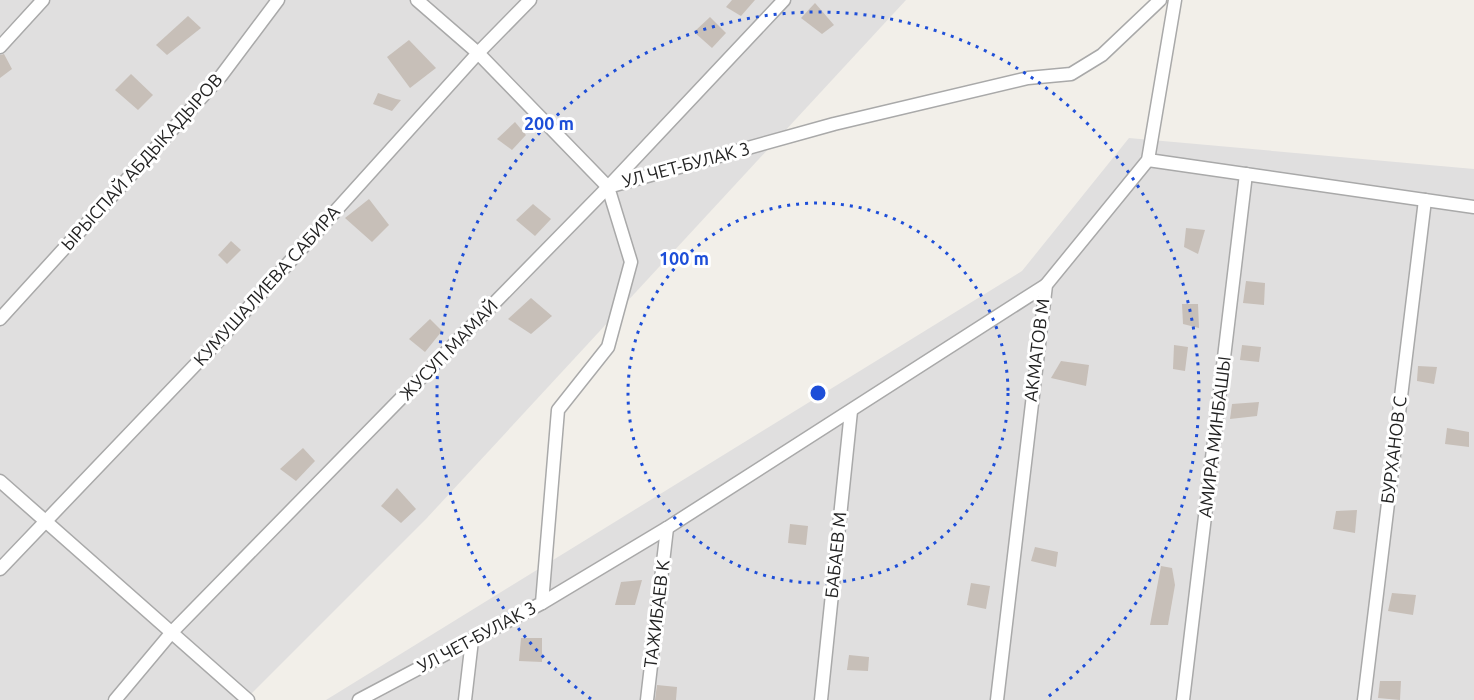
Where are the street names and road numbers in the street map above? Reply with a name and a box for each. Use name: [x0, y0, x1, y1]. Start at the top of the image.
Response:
street label: ЫРЫСПАЙ АБДЫКАДЫРОВ: [57, 69, 226, 254]
street label: УЛ ЧЕТ-БУЛАК 3: [620, 137, 752, 191]
street label: КУМУШАЛИЕВА САБИРА: [189, 201, 344, 369]
street label: ЖУСУП МАМАЙ: [395, 295, 501, 404]
street label: АКМАТОВ М: [1020, 297, 1052, 403]
street label: АМИРА МИНБАШЫ: [1194, 355, 1234, 519]
street label: БУРХАНОВ С: [1376, 395, 1410, 505]
street label: БАБАЕВ М: [821, 511, 849, 599]
street label: ТАЖИБАЕВ К: [639, 559, 673, 669]
street label: УЛ ЧЕТ-БУЛАК 3: [414, 596, 539, 676]

